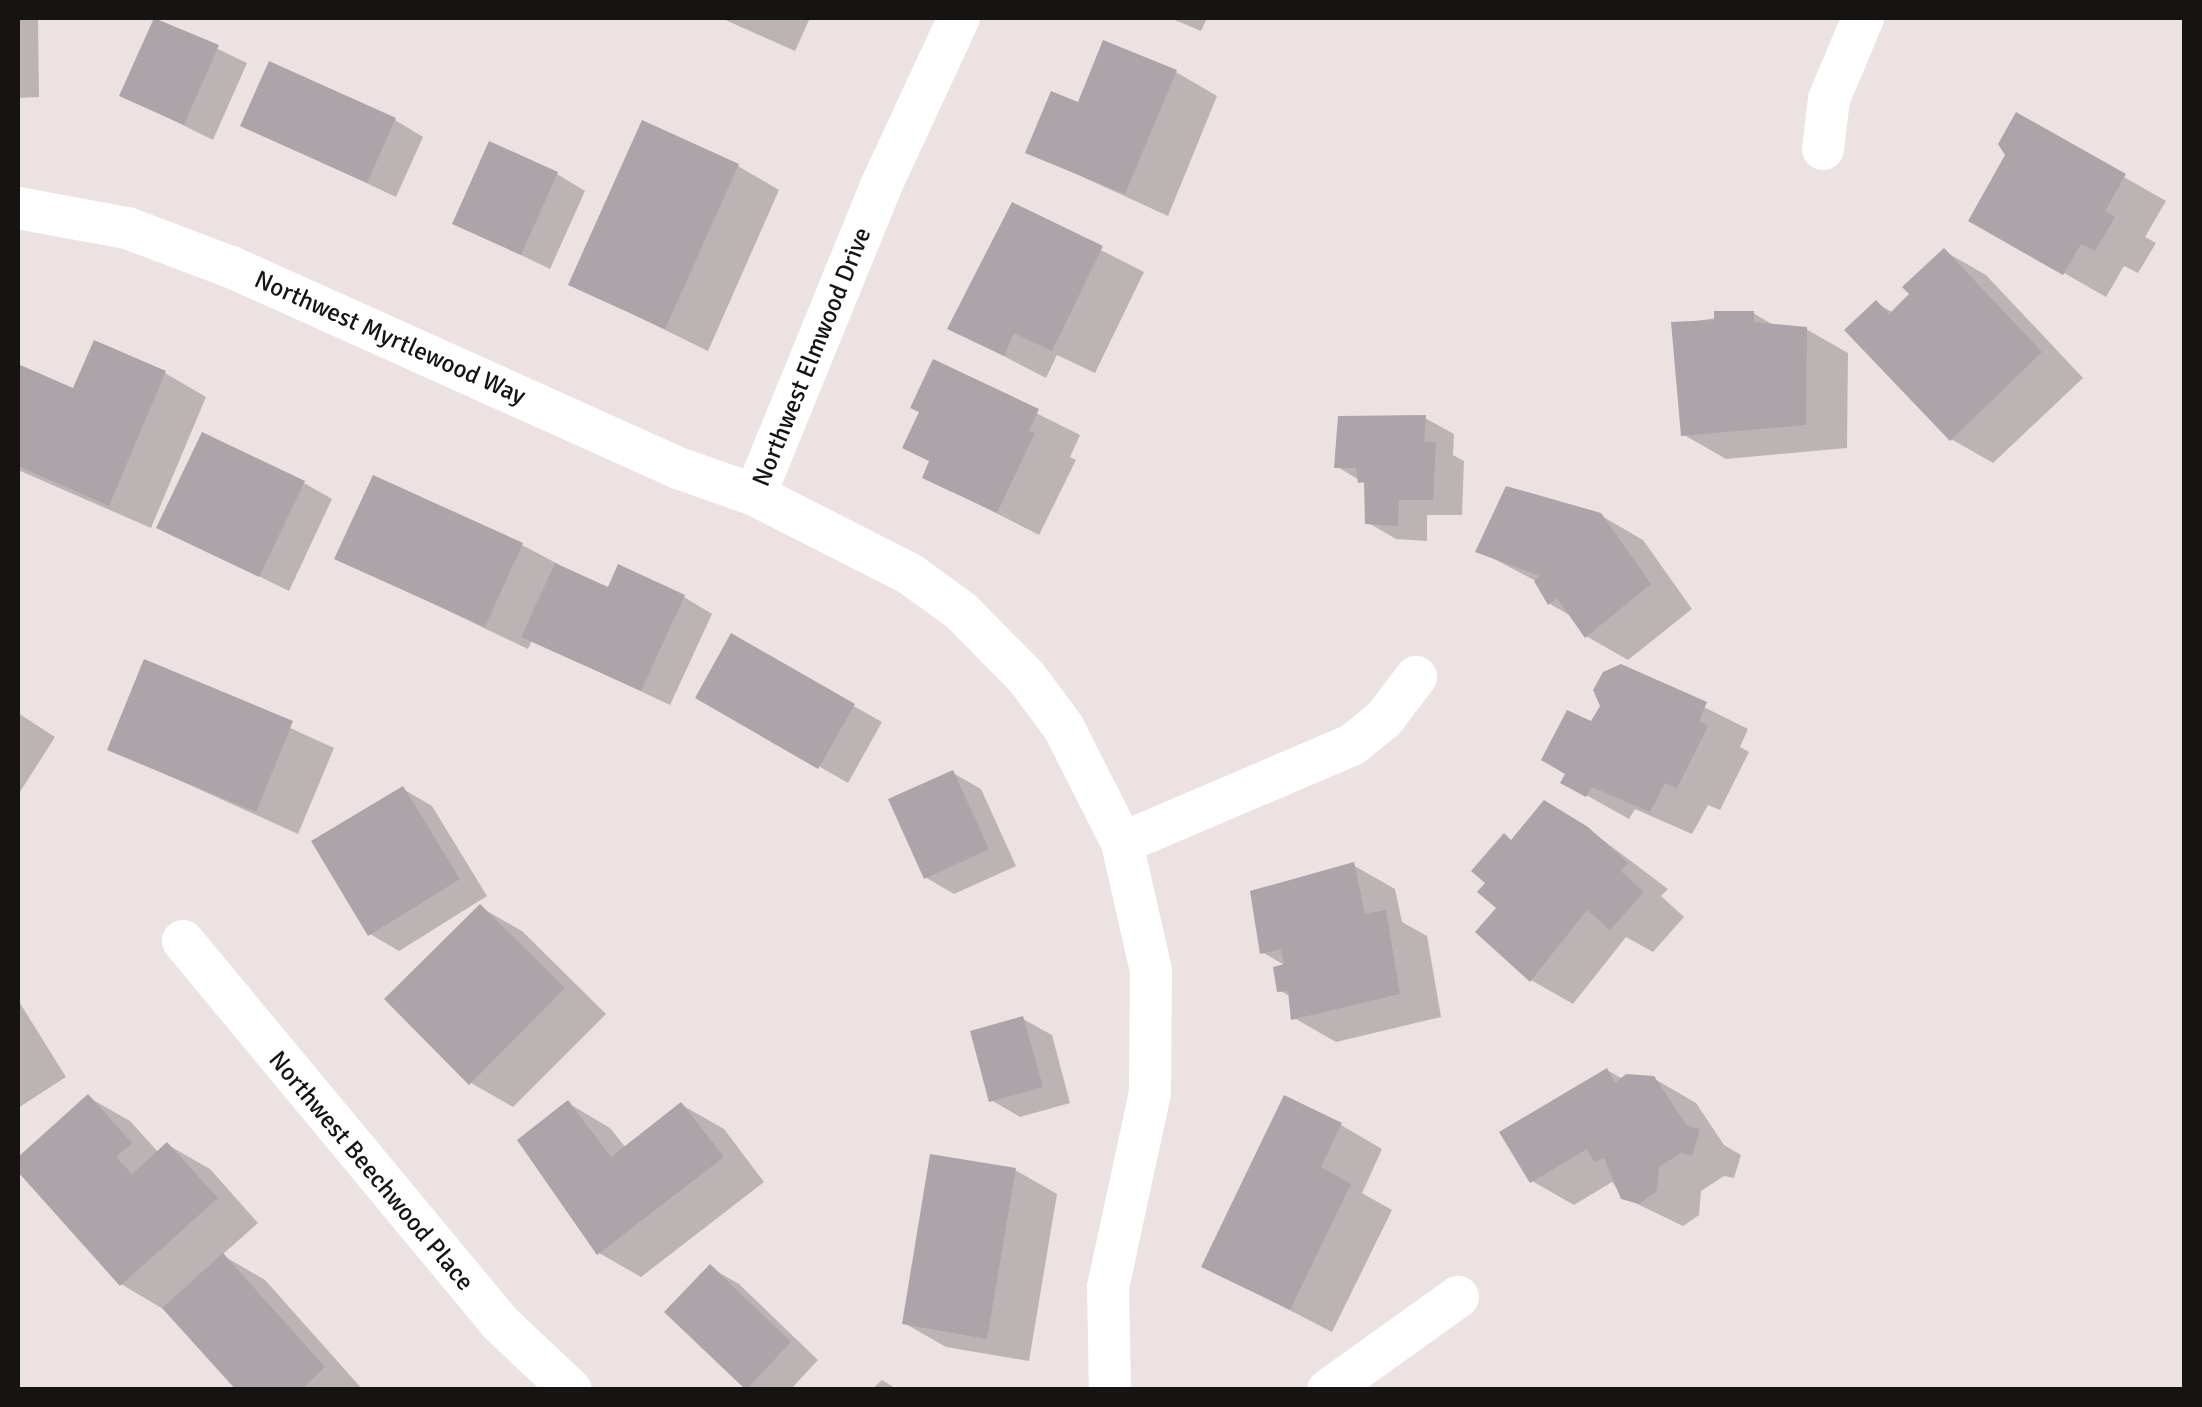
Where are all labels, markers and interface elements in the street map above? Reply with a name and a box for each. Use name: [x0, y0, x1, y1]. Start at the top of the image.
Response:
street label: Northwest Elmwood Drive: [746, 223, 878, 491]
street label: Northwest Myrtlewood Way: [250, 265, 530, 411]
street label: Northwest Beechwood Place: [262, 1045, 480, 1297]

